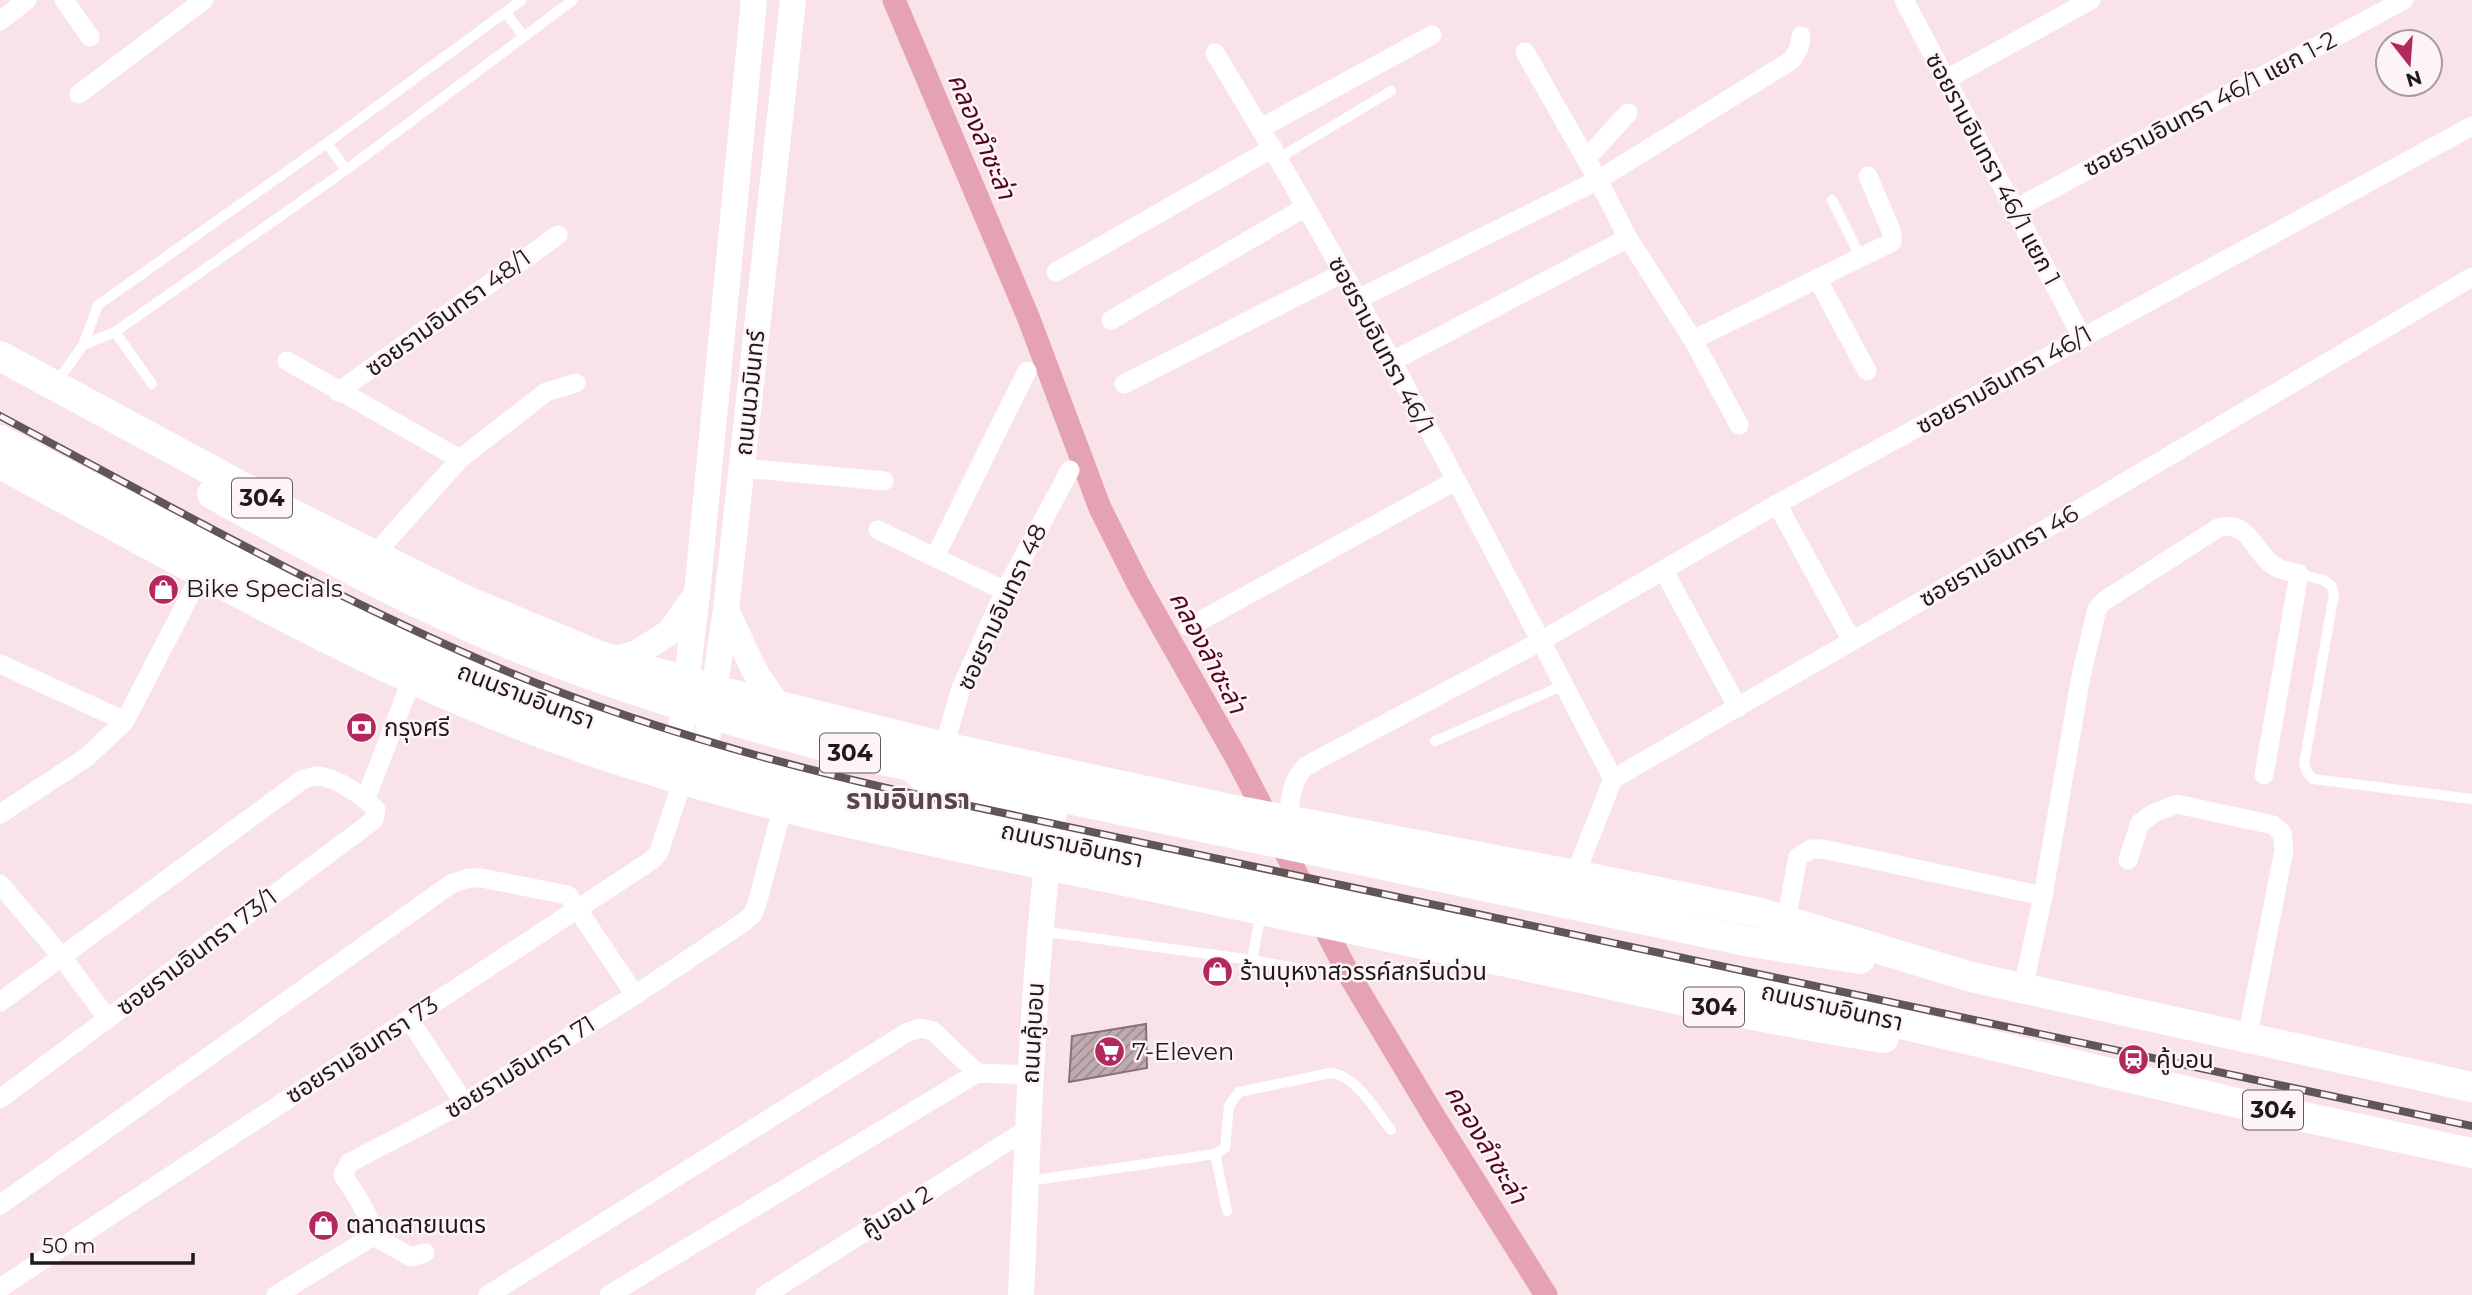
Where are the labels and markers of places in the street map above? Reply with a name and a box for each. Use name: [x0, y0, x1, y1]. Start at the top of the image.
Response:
shop icon: Bike Specials: [146, 572, 180, 606]
place label: Bike Specials: [186, 574, 343, 603]
bank icon: กรุงศรี: [344, 711, 378, 745]
place label: กรุงศรี: [384, 713, 450, 743]
shop icon: ร้านบุหงาสวรรค์สกรีนด่วน: [1200, 955, 1234, 989]
place label: ร้านบุหงาสวรรค์สกรีนด่วน: [1240, 957, 1487, 987]
supermarket icon: 7-Eleven: [1092, 1035, 1126, 1069]
place label: 7-Eleven: [1132, 1037, 1234, 1066]
station icon: คู้บอน: [2116, 1043, 2150, 1077]
place label: คู้บอน: [2156, 1045, 2214, 1075]
shop icon: ตลาดสายเนตร: [306, 1208, 340, 1242]
place label: ตลาดสายเนตร: [346, 1210, 486, 1239]

